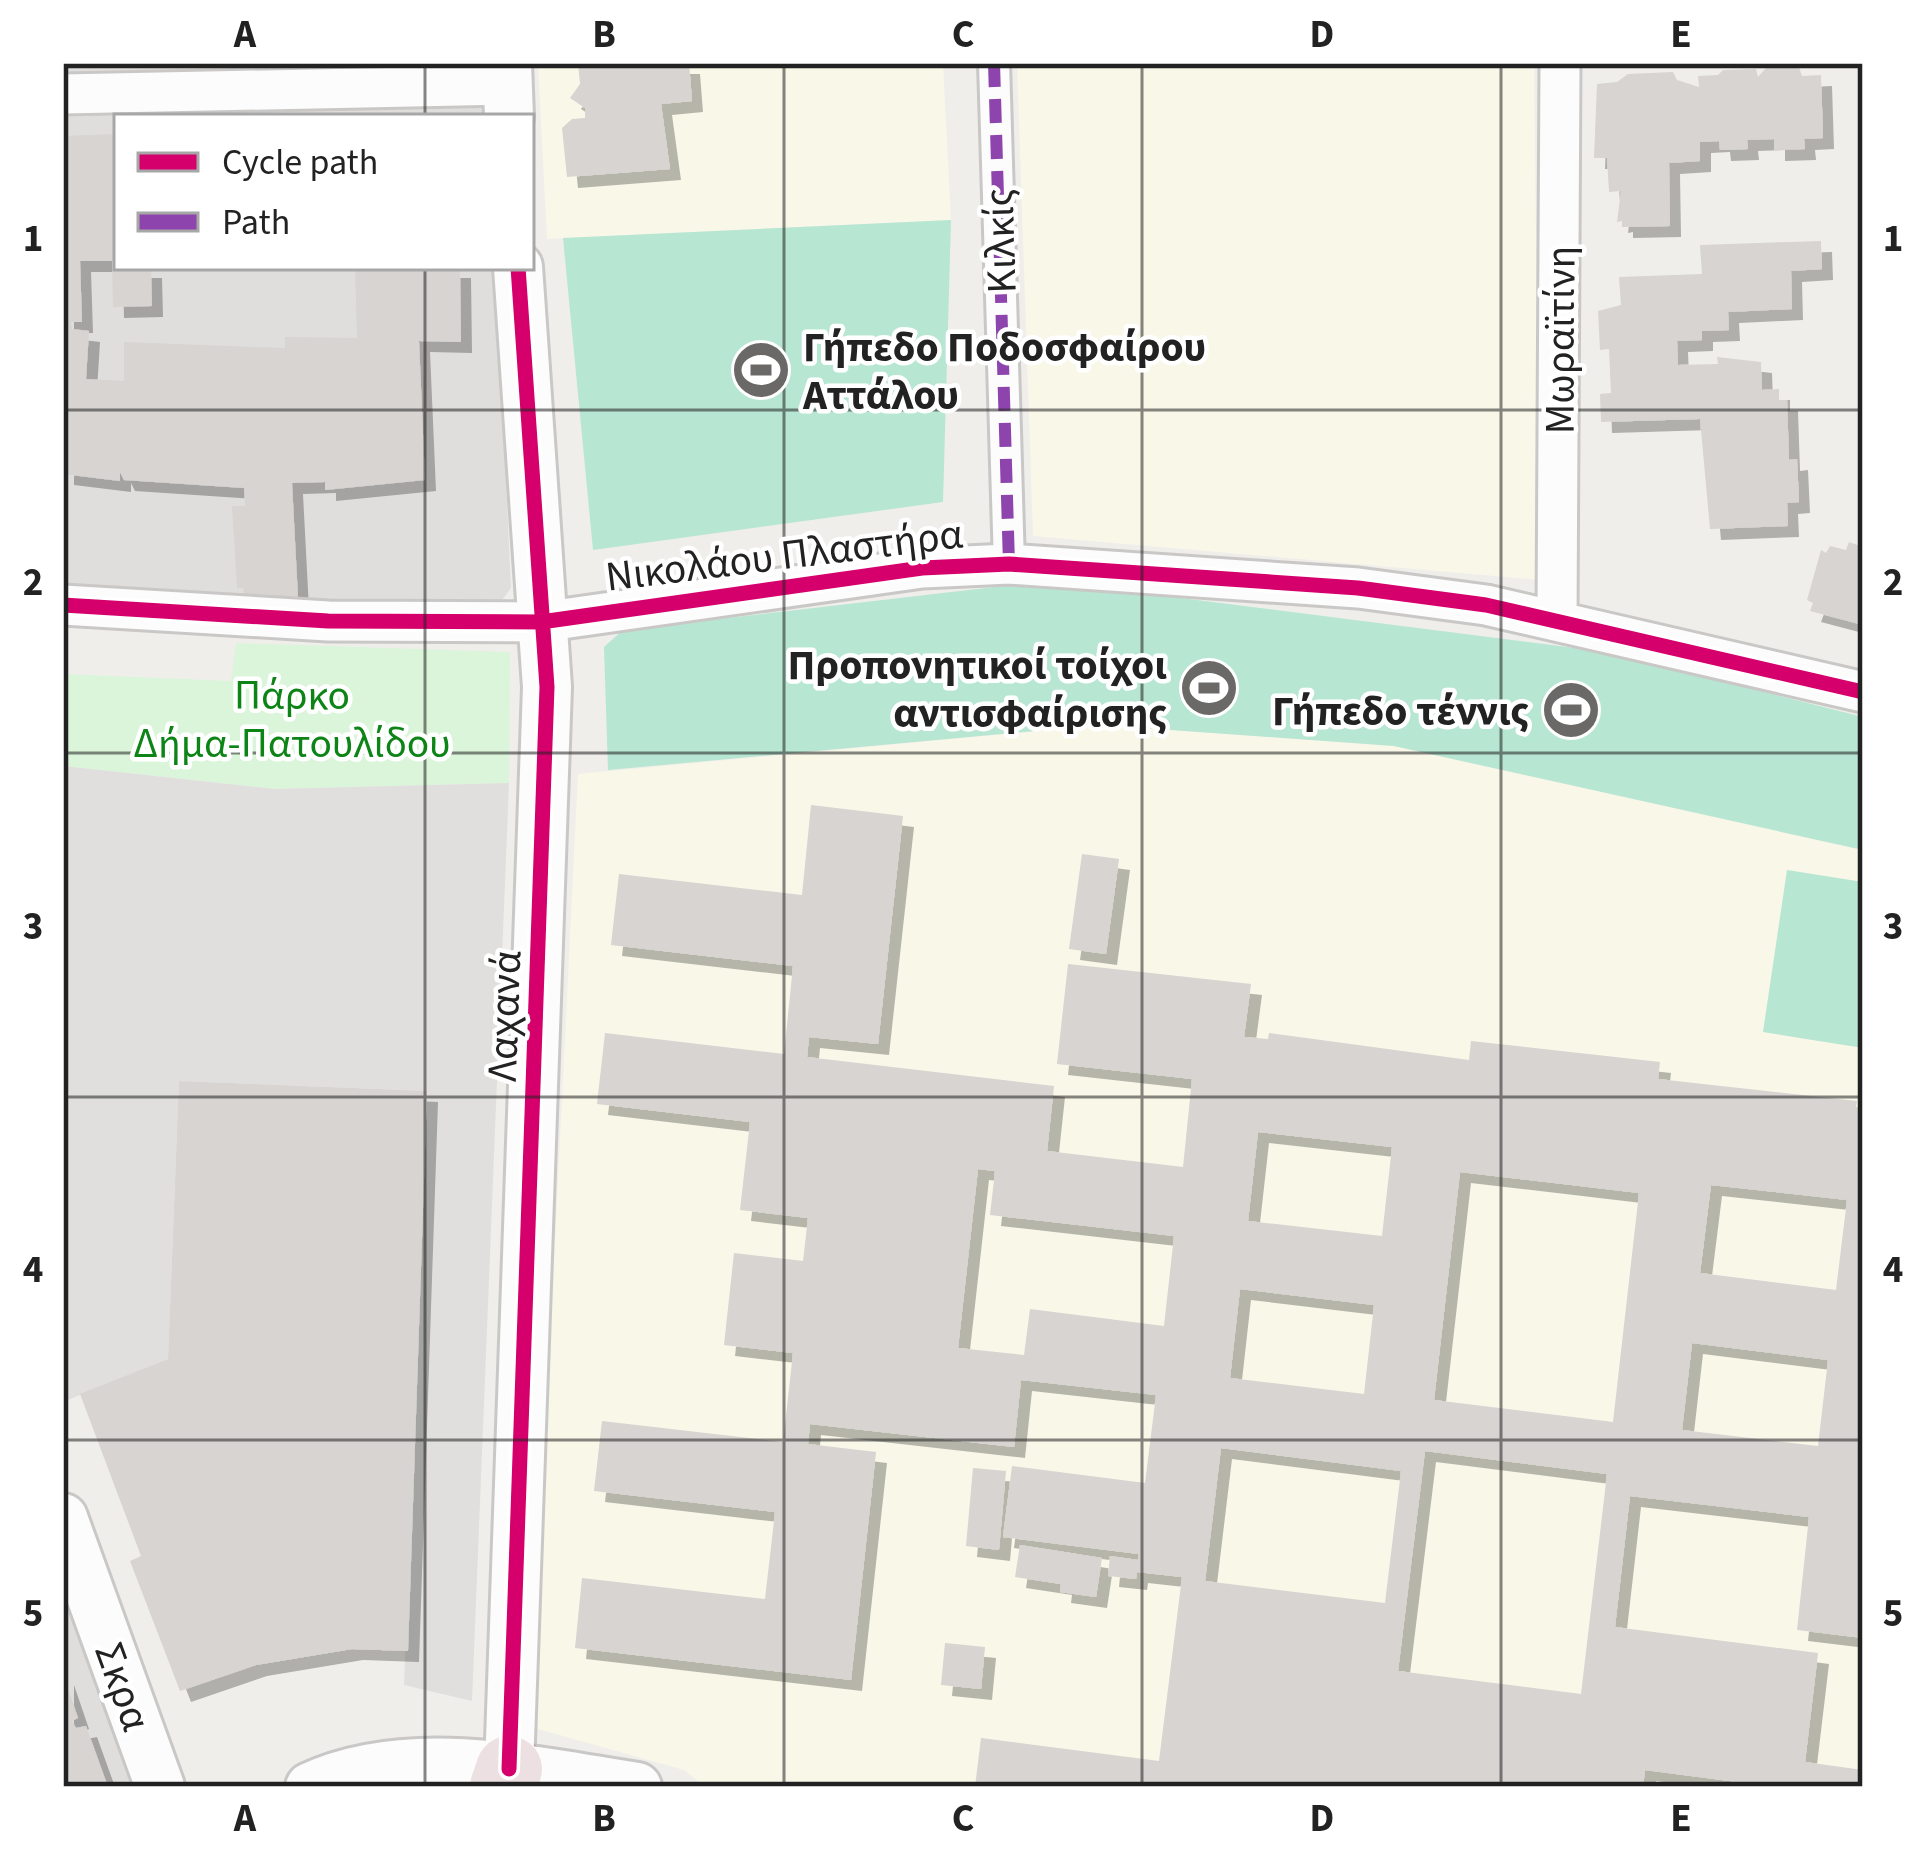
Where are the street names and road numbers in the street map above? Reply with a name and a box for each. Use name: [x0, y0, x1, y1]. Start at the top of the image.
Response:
street label: Κιλκίς: [969, 187, 1033, 295]
street label: Μωραϊτίνη: [1531, 246, 1591, 434]
street label: Νικολάου Πλαστήρα: [602, 504, 966, 608]
street label: Λαχανά: [473, 950, 537, 1083]
street label: Σκρα: [79, 1634, 166, 1739]

